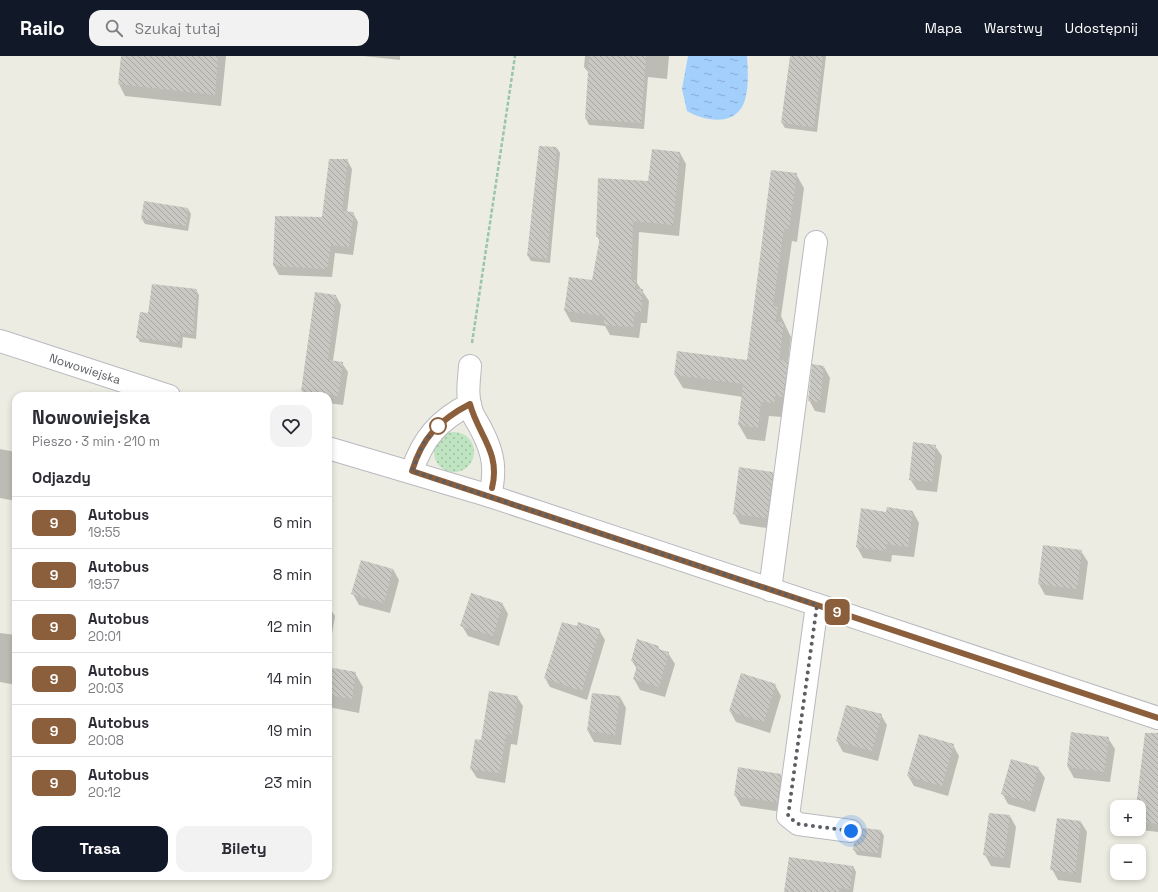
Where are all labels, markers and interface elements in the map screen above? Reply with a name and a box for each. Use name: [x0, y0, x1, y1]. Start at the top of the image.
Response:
search box: [89, 10, 369, 46]
text: Railo: [20, 16, 65, 41]
icon: search: [103, 17, 125, 39]
text: Szukaj tutaj: [135, 19, 220, 38]
text: Mapa: [925, 19, 962, 37]
text: Warstwy: [984, 19, 1043, 37]
text: Udostępnij: [1065, 19, 1138, 37]
street label: Nowowiejska: [47, 350, 123, 388]
text: Nowowiejska: [32, 405, 150, 430]
button: heart: [270, 405, 312, 447]
unlabelled marker: [429, 417, 447, 435]
text: Pieszo · 3 min · 210 m: [32, 433, 160, 450]
text: Odjazdy: [32, 468, 91, 487]
text: Autobus: [88, 505, 149, 524]
text: 6 min: [273, 513, 312, 532]
text: 9: [50, 514, 58, 532]
text: 19:55: [88, 524, 120, 541]
text: Autobus: [88, 557, 149, 576]
text: 8 min: [273, 565, 312, 584]
text: 9: [50, 566, 58, 584]
text: 19:57: [88, 576, 120, 593]
line badge: 9: [824, 599, 850, 625]
text: 9: [833, 603, 841, 621]
text: Autobus: [88, 609, 149, 628]
text: 12 min: [267, 617, 312, 636]
text: 9: [50, 618, 58, 636]
text: 20:01: [88, 628, 121, 645]
text: Autobus: [88, 661, 149, 680]
text: 14 min: [267, 669, 312, 688]
text: 9: [50, 670, 58, 688]
text: 20:03: [88, 680, 124, 697]
text: Autobus: [88, 713, 149, 732]
text: 19 min: [267, 721, 312, 740]
text: 9: [50, 722, 58, 740]
text: 20:08: [88, 732, 124, 749]
text: Autobus: [88, 765, 149, 784]
text: 23 min: [264, 773, 312, 792]
text: 9: [50, 774, 58, 792]
text: 20:12: [88, 784, 121, 801]
map controls: [1110, 800, 1146, 880]
button: +: [1110, 800, 1146, 836]
your location: [841, 821, 861, 841]
button: Trasa: [32, 826, 168, 872]
button: Bilety: [176, 826, 312, 872]
button: −: [1110, 844, 1146, 880]

